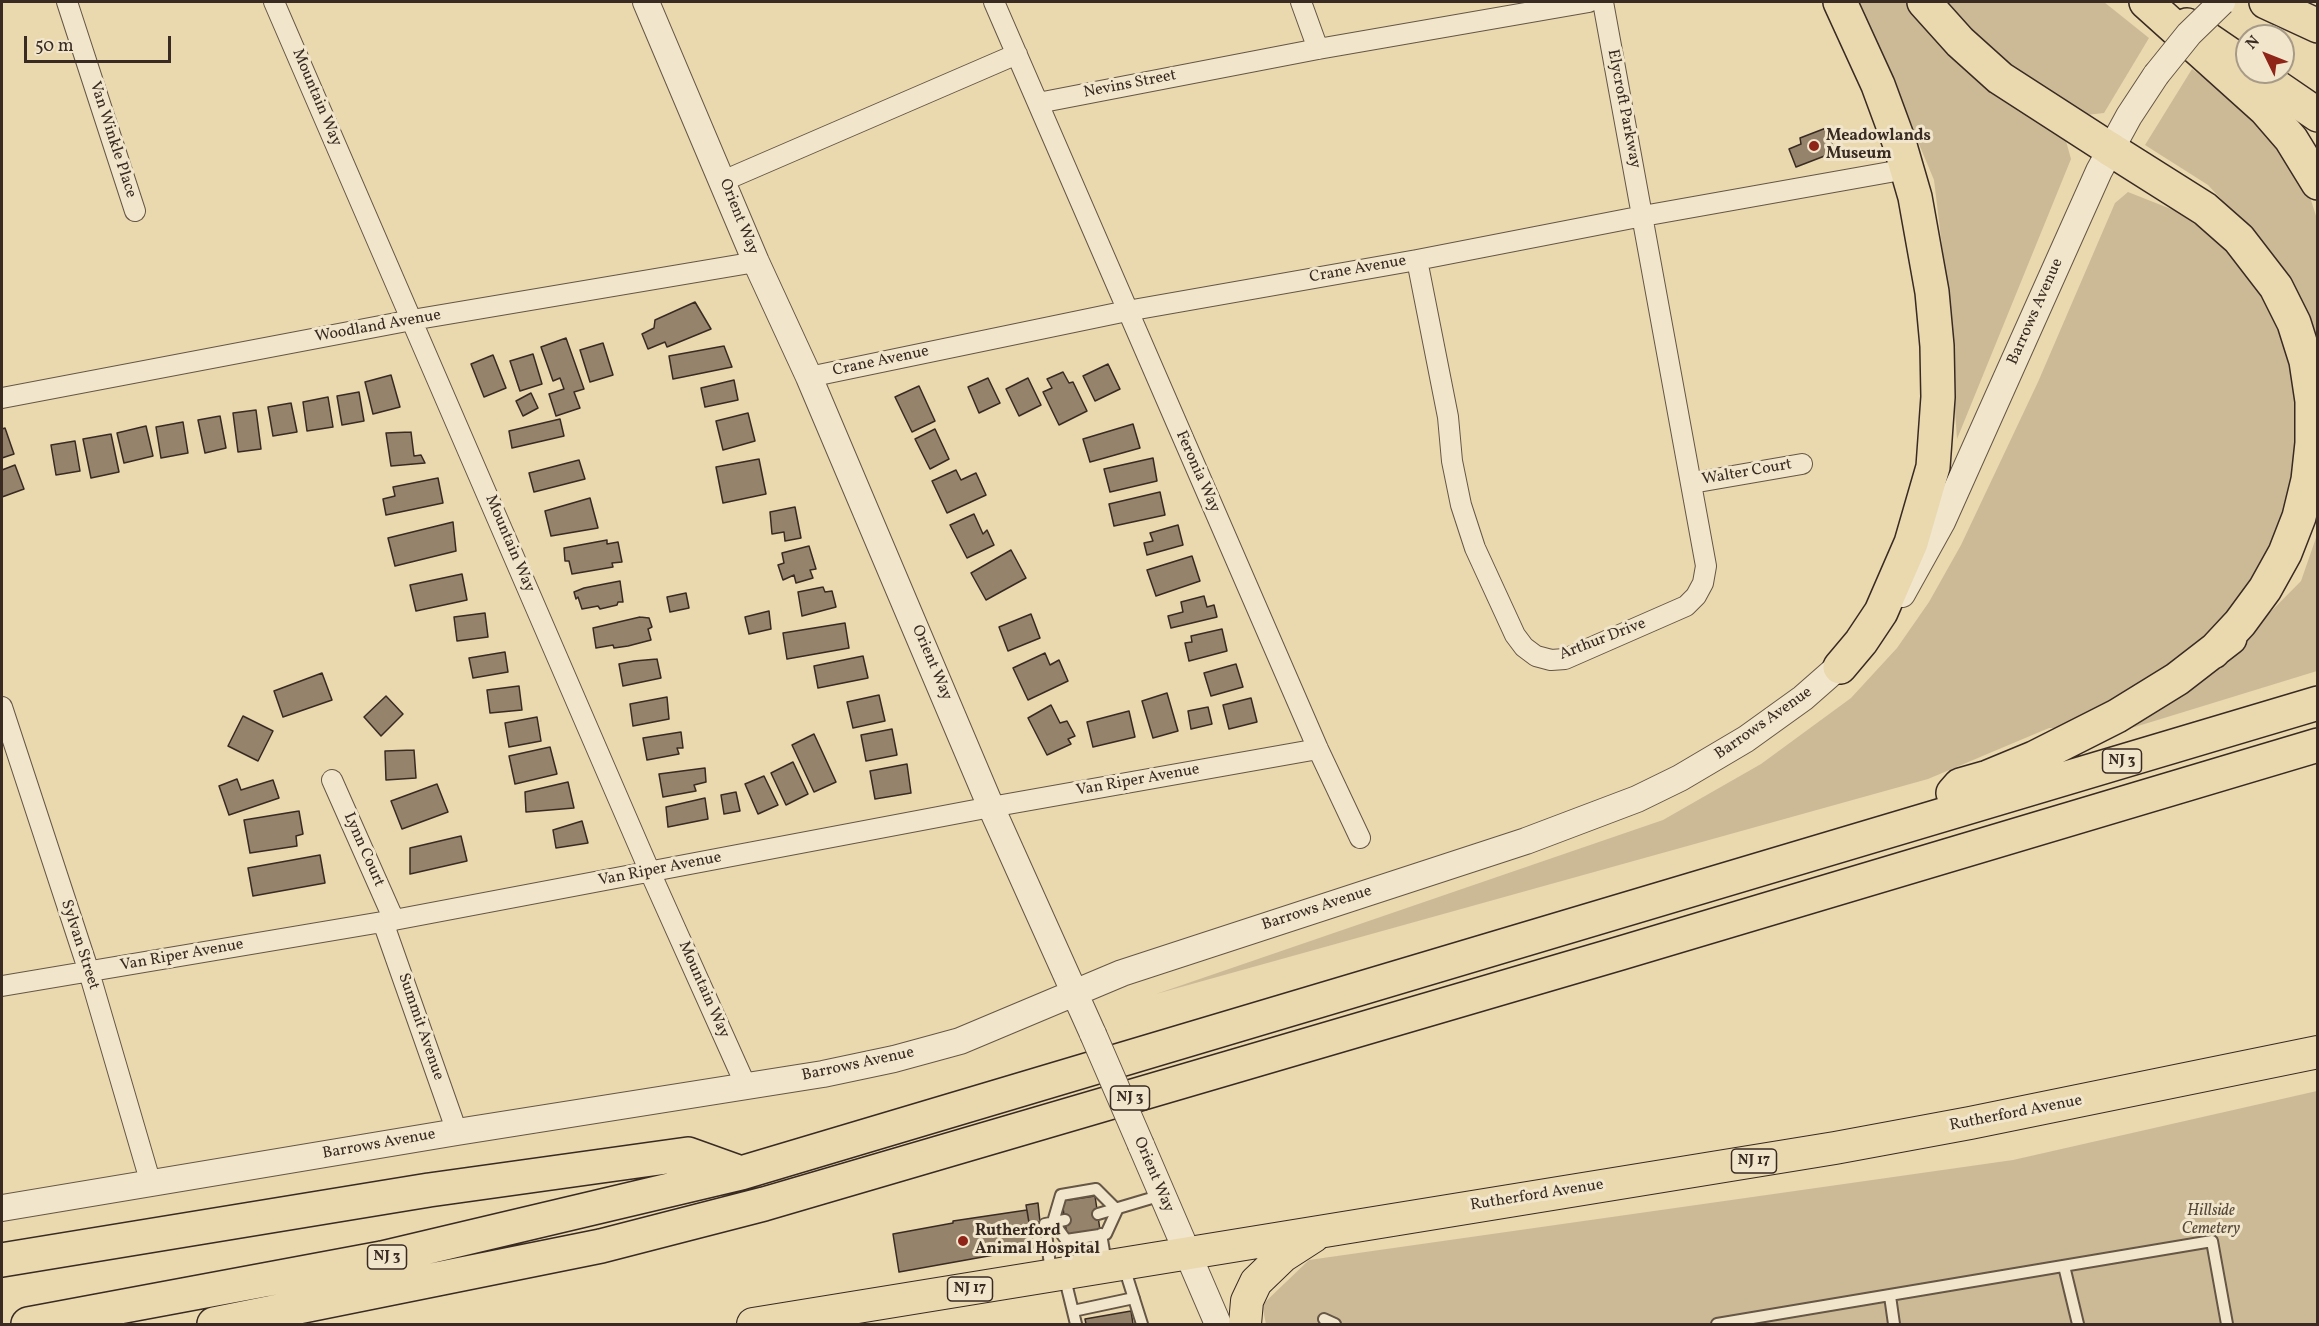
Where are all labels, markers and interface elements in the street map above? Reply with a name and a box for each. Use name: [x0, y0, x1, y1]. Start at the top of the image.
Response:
scale bar: [27, 24, 174, 62]
north arrow: [2235, 24, 2295, 84]
text: N: [2241, 31, 2265, 55]
text: 50 m: [35, 34, 74, 59]
street label: Mountain Way: [287, 46, 345, 150]
street label: Elycroft Parkway: [1602, 48, 1644, 170]
street label: Nevins Street: [1082, 67, 1178, 103]
street label: Van Winkle Place: [84, 79, 140, 201]
place label: Meadowlands Museum: [1826, 127, 1931, 165]
marker: Meadowlands Museum: [1807, 139, 1821, 153]
street label: Orient Way: [714, 176, 762, 258]
street label: Crane Avenue: [1308, 252, 1408, 288]
street label: Barrows Avenue: [2004, 256, 2068, 368]
street label: Woodland Avenue: [313, 306, 443, 348]
street label: Crane Avenue: [831, 342, 931, 382]
street label: Feronia Way: [1170, 428, 1224, 516]
street label: Walter Court: [1701, 456, 1793, 490]
street label: Mountain Way: [480, 492, 538, 596]
street label: Arthur Drive: [1557, 615, 1649, 665]
street label: Orient Way: [906, 622, 956, 704]
street label: Barrows Avenue: [1712, 683, 1816, 765]
road number: NJ 3: [2102, 749, 2142, 773]
street label: Van Riper Avenue: [1075, 761, 1201, 801]
street label: Lynn Court: [338, 810, 388, 890]
street label: Van Riper Avenue: [597, 849, 723, 891]
street label: Barrows Avenue: [1260, 882, 1374, 936]
street label: Sylvan Street: [55, 898, 103, 992]
street label: Van Riper Avenue: [119, 936, 245, 976]
street label: Mountain Way: [673, 939, 733, 1041]
street label: Summit Avenue: [393, 971, 447, 1083]
street label: Barrows Avenue: [800, 1044, 916, 1086]
road number: NJ 3: [1110, 1086, 1150, 1110]
street label: Rutherford Avenue: [1948, 1092, 2084, 1136]
street label: Barrows Avenue: [321, 1126, 437, 1164]
street label: Orient Way: [1128, 1134, 1178, 1216]
road number: NJ 17: [1732, 1149, 1776, 1173]
street label: Rutherford Avenue: [1469, 1176, 1605, 1216]
park label: Hillside Cemetery: [2182, 1202, 2240, 1240]
place label: Rutherford Animal Hospital: [975, 1222, 1100, 1260]
marker: Rutherford Animal Hospital: [956, 1234, 970, 1248]
road number: NJ 3: [368, 1245, 406, 1269]
road number: NJ 17: [948, 1277, 992, 1301]

